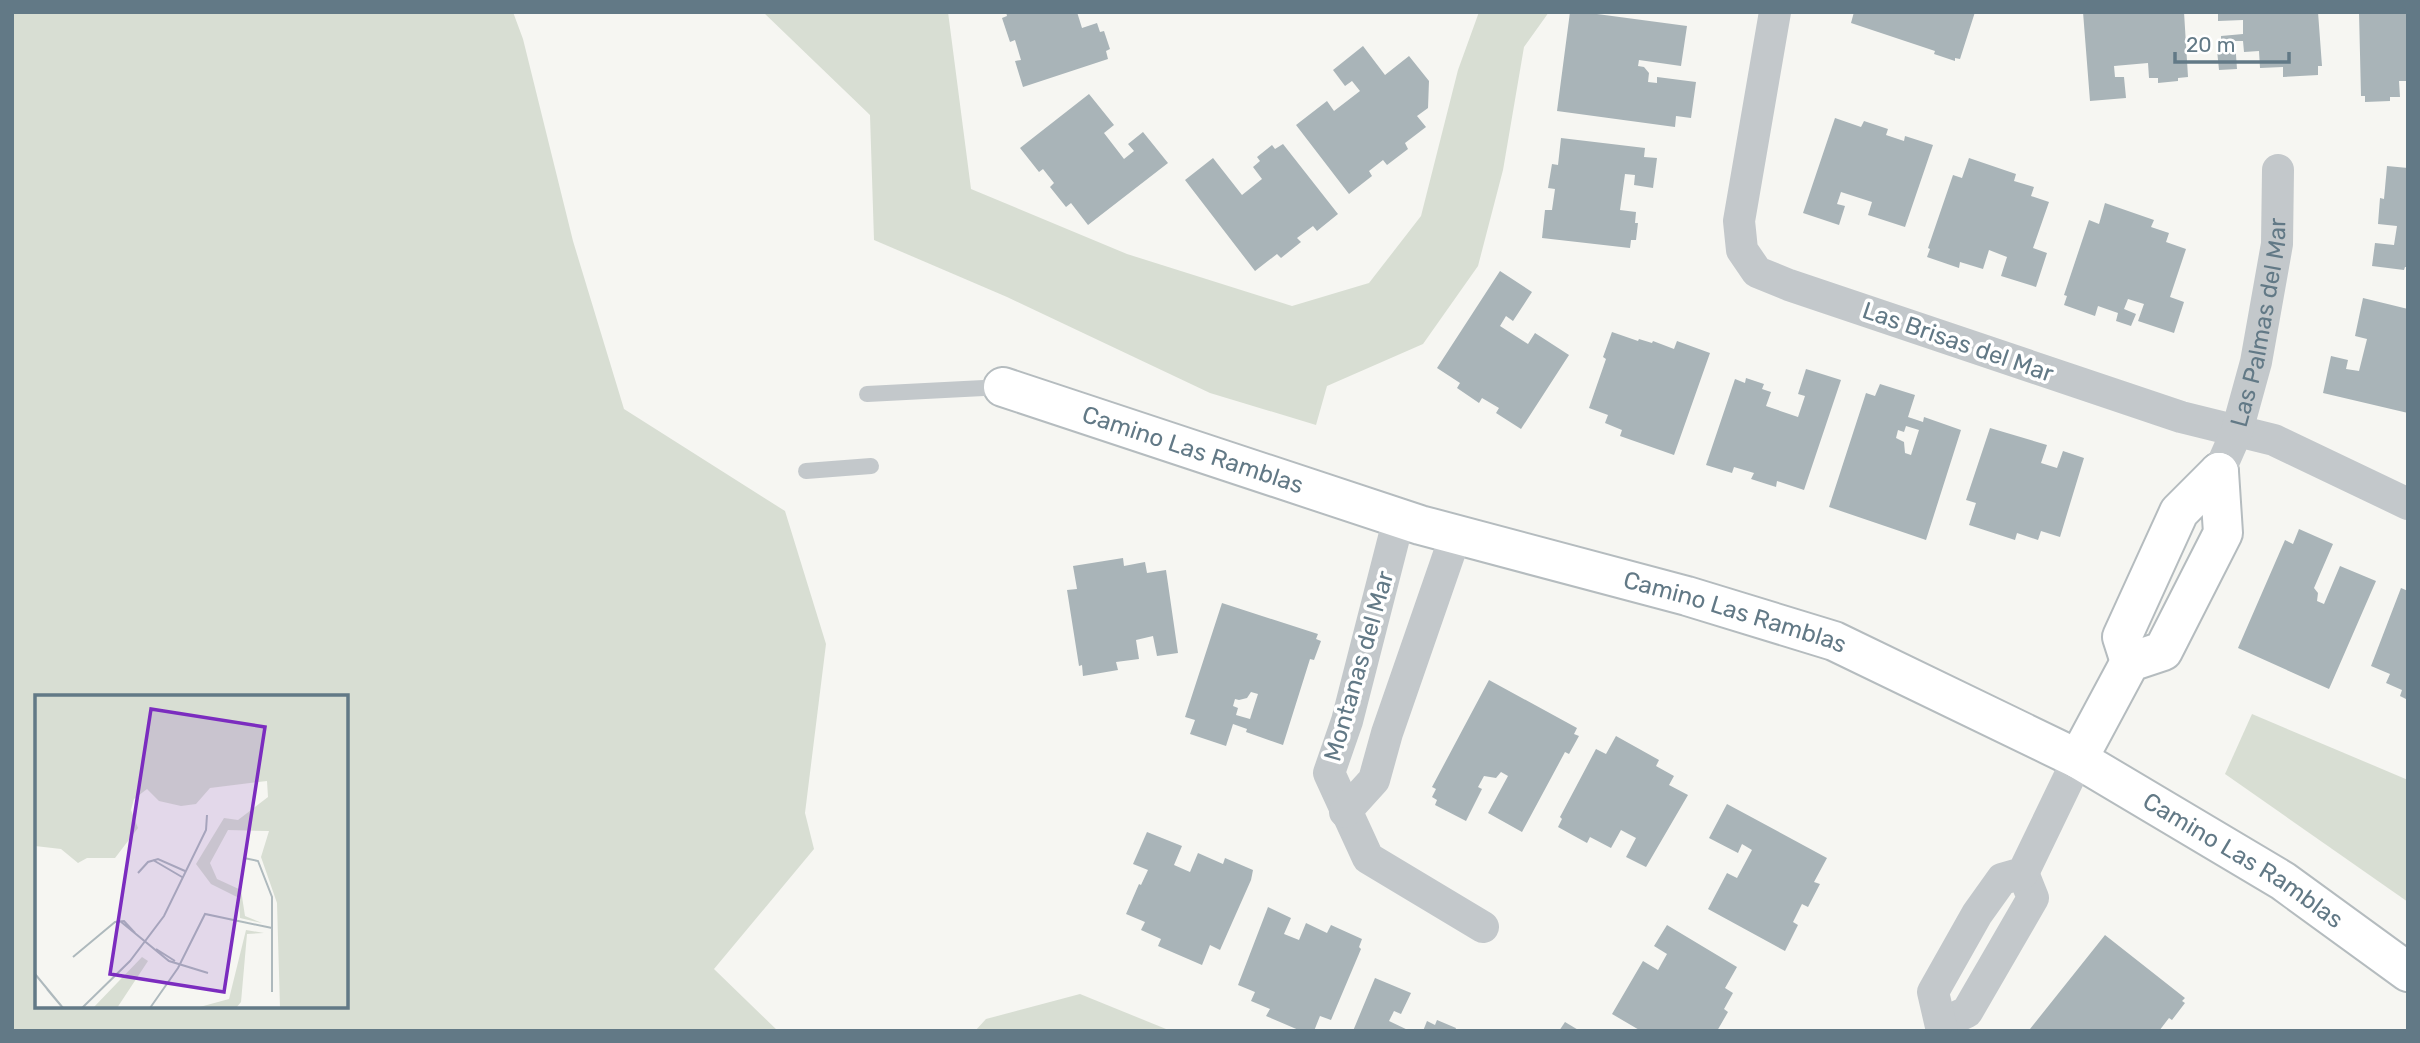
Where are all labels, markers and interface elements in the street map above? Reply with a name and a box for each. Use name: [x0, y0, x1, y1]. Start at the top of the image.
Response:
scale bar: [2175, 21, 2289, 65]
text: 20 m: [2186, 32, 2235, 57]
street label: Las Palmas del Mar: [2225, 218, 2291, 430]
street label: Las Brisas del Mar: [1859, 296, 2057, 388]
street label: Camino Las Ramblas: [1079, 400, 1307, 499]
street label: Camino Las Ramblas: [1620, 566, 1851, 659]
street label: Montanas del Mar: [1318, 568, 1400, 764]
inset map: [35, 695, 348, 1008]
street label: Camino Las Ramblas: [2138, 787, 2349, 934]

